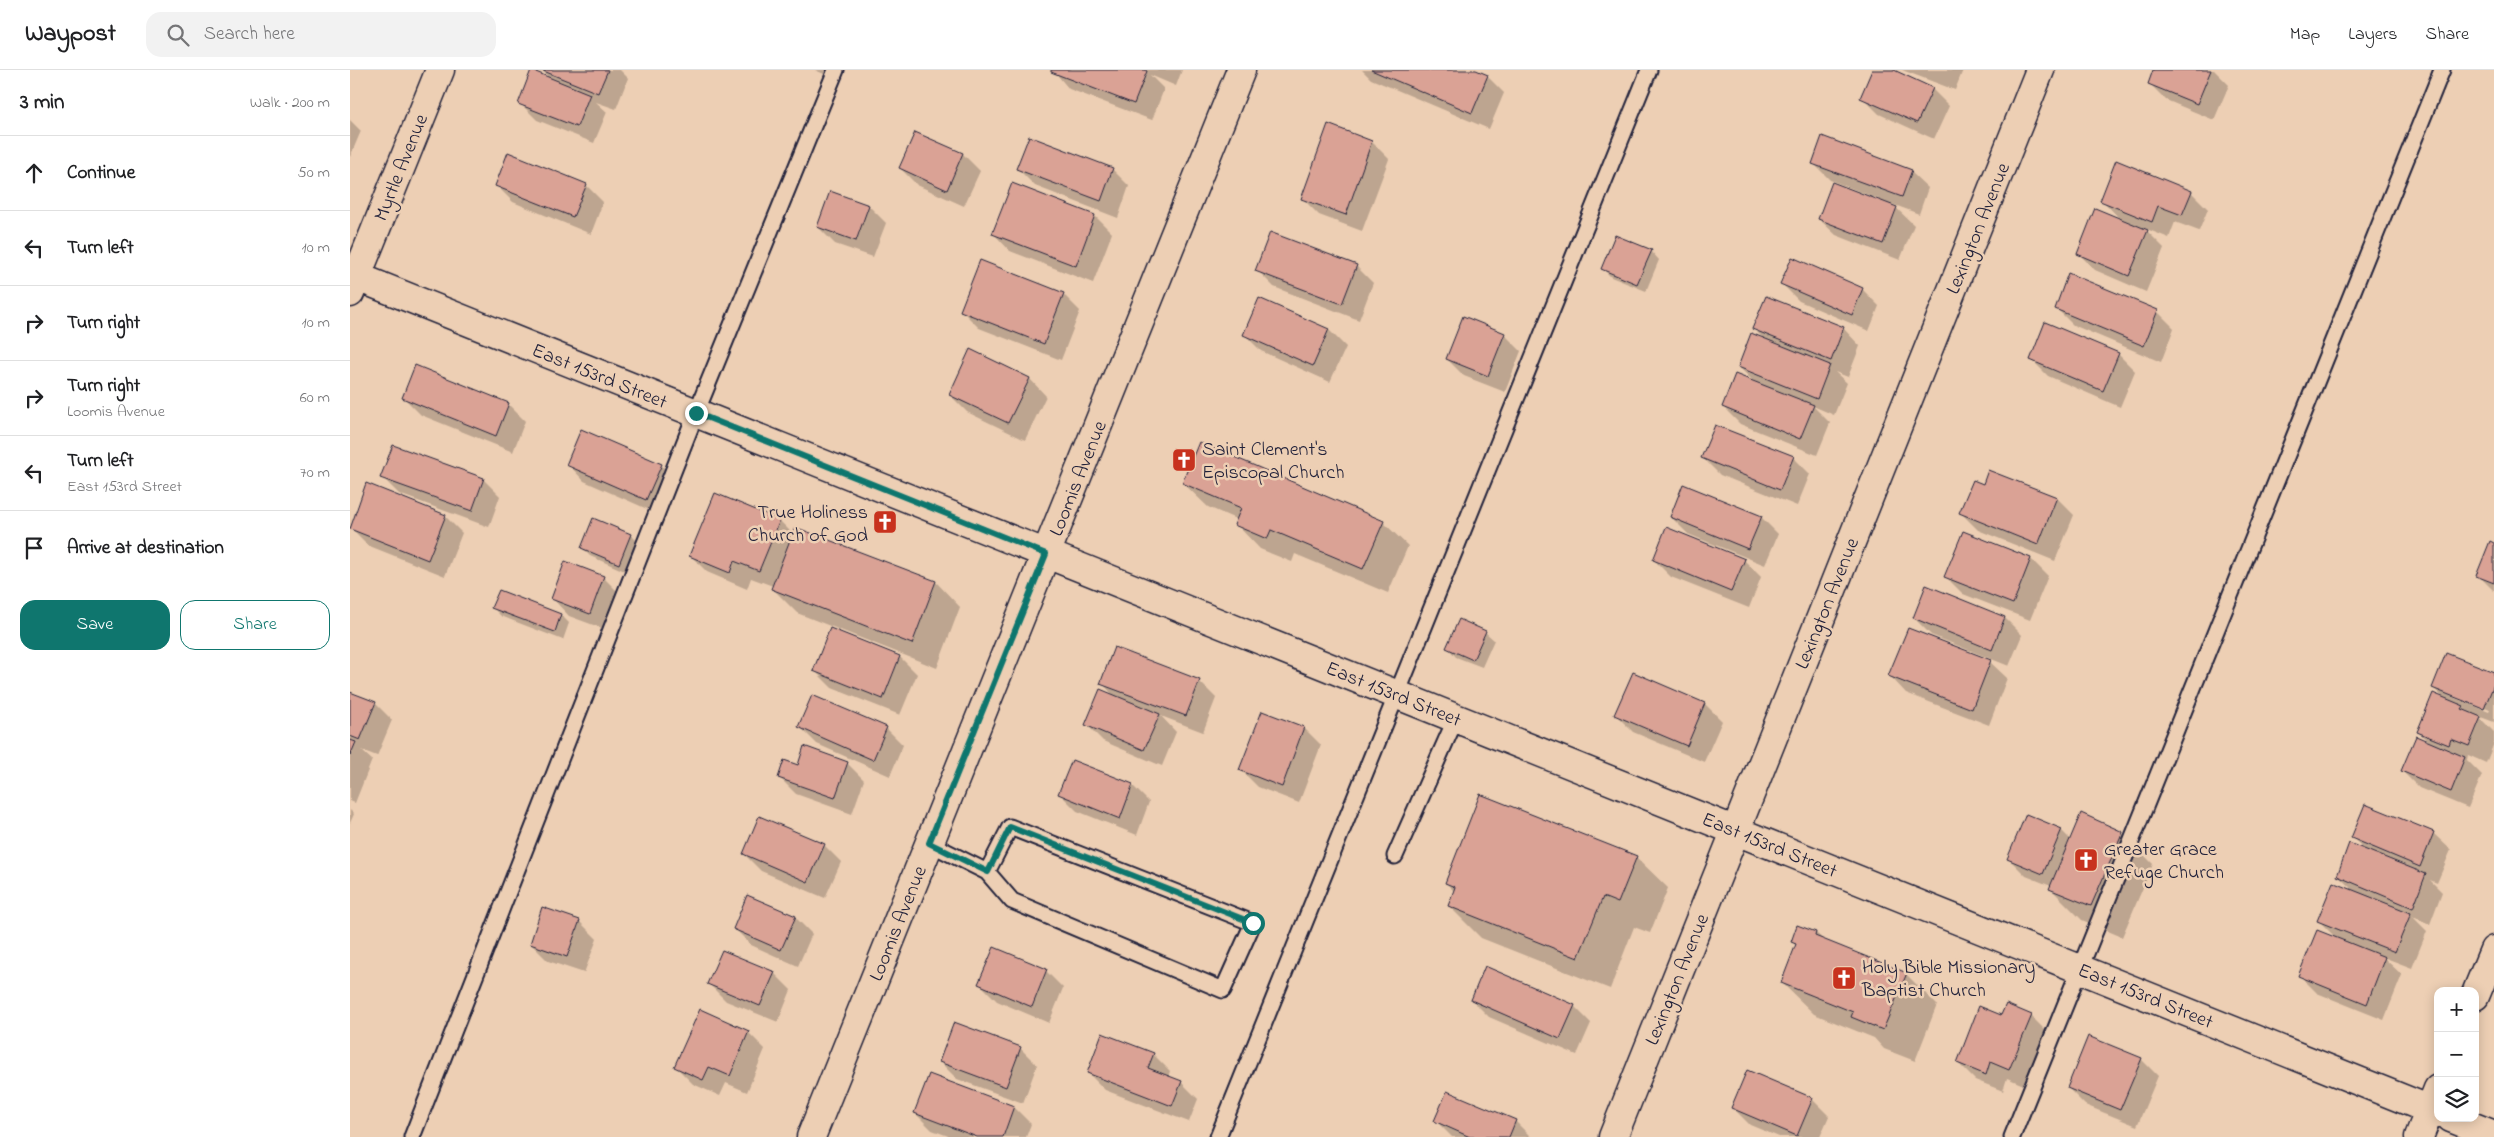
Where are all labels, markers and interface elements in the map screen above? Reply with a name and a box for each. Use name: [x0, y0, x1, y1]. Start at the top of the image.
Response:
search box: [146, 12, 496, 57]
text: Waypost: [25, 17, 116, 52]
icon: search: [164, 21, 192, 49]
text: Search here: [204, 21, 295, 48]
text: Map: [2290, 22, 2320, 48]
text: Layers: [2348, 22, 2398, 48]
text: Share: [2426, 22, 2469, 48]
text: 3 min: [20, 88, 64, 118]
text: Walk · 200 m: [250, 91, 330, 115]
street label: Myrtle Avenue: [368, 110, 437, 226]
icon: ahead: [20, 159, 48, 187]
street label: Lexington Avenue: [1940, 159, 2020, 299]
text: Continue: [67, 160, 135, 187]
text: 50 m: [298, 161, 330, 185]
icon: left: [20, 234, 48, 262]
text: Turn left: [67, 235, 134, 262]
text: 10 m: [302, 236, 330, 260]
icon: right: [20, 309, 48, 337]
text: Turn right: [67, 310, 140, 337]
text: 10 m: [302, 311, 330, 335]
street label: East 153rd Street: [527, 337, 671, 418]
text: Turn right: [67, 373, 140, 400]
icon: right: [20, 384, 48, 412]
text: 60 m: [300, 386, 330, 410]
text: Loomis Avenue: [67, 400, 165, 424]
route end: [685, 402, 708, 425]
street label: Loomis Avenue: [1043, 417, 1116, 541]
place label: Saint Clement's Episcopal Church: [1202, 436, 1345, 488]
church icon: Saint Clement's Episcopal Church: [1171, 447, 1197, 473]
text: Turn left: [67, 448, 134, 475]
icon: left: [20, 459, 48, 487]
text: 70 m: [300, 461, 330, 485]
text: East 153rd Street: [67, 475, 182, 499]
place label: True Holiness Church of God: [748, 499, 868, 551]
church icon: True Holiness Church of God: [872, 509, 898, 535]
icon: arrive: [20, 534, 48, 562]
street label: Lexington Avenue: [1789, 534, 1869, 674]
text: Arrive at destination: [67, 535, 224, 562]
button: Save: [20, 600, 170, 650]
button: Share: [180, 600, 330, 650]
street label: East 153rd Street: [1321, 655, 1465, 736]
street label: East 153rd Street: [1697, 806, 1841, 887]
place label: Greater Grace Refuge Church: [2104, 836, 2224, 889]
church icon: Greater Grace Refuge Church: [2073, 847, 2099, 873]
street label: Loomis Avenue: [863, 862, 936, 986]
street label: Lexington Avenue: [1639, 910, 1719, 1050]
route start: [1242, 912, 1265, 935]
place label: Holy Bible Missionary Baptist Church: [1861, 954, 2035, 1006]
street label: East 153rd Street: [2073, 957, 2217, 1038]
church icon: Holy Bible Missionary Baptist Church: [1831, 965, 1857, 991]
map controls: [2434, 987, 2479, 1122]
button: +: [2434, 987, 2479, 1032]
button: −: [2434, 1032, 2479, 1077]
button: layers: [2434, 1077, 2479, 1122]

